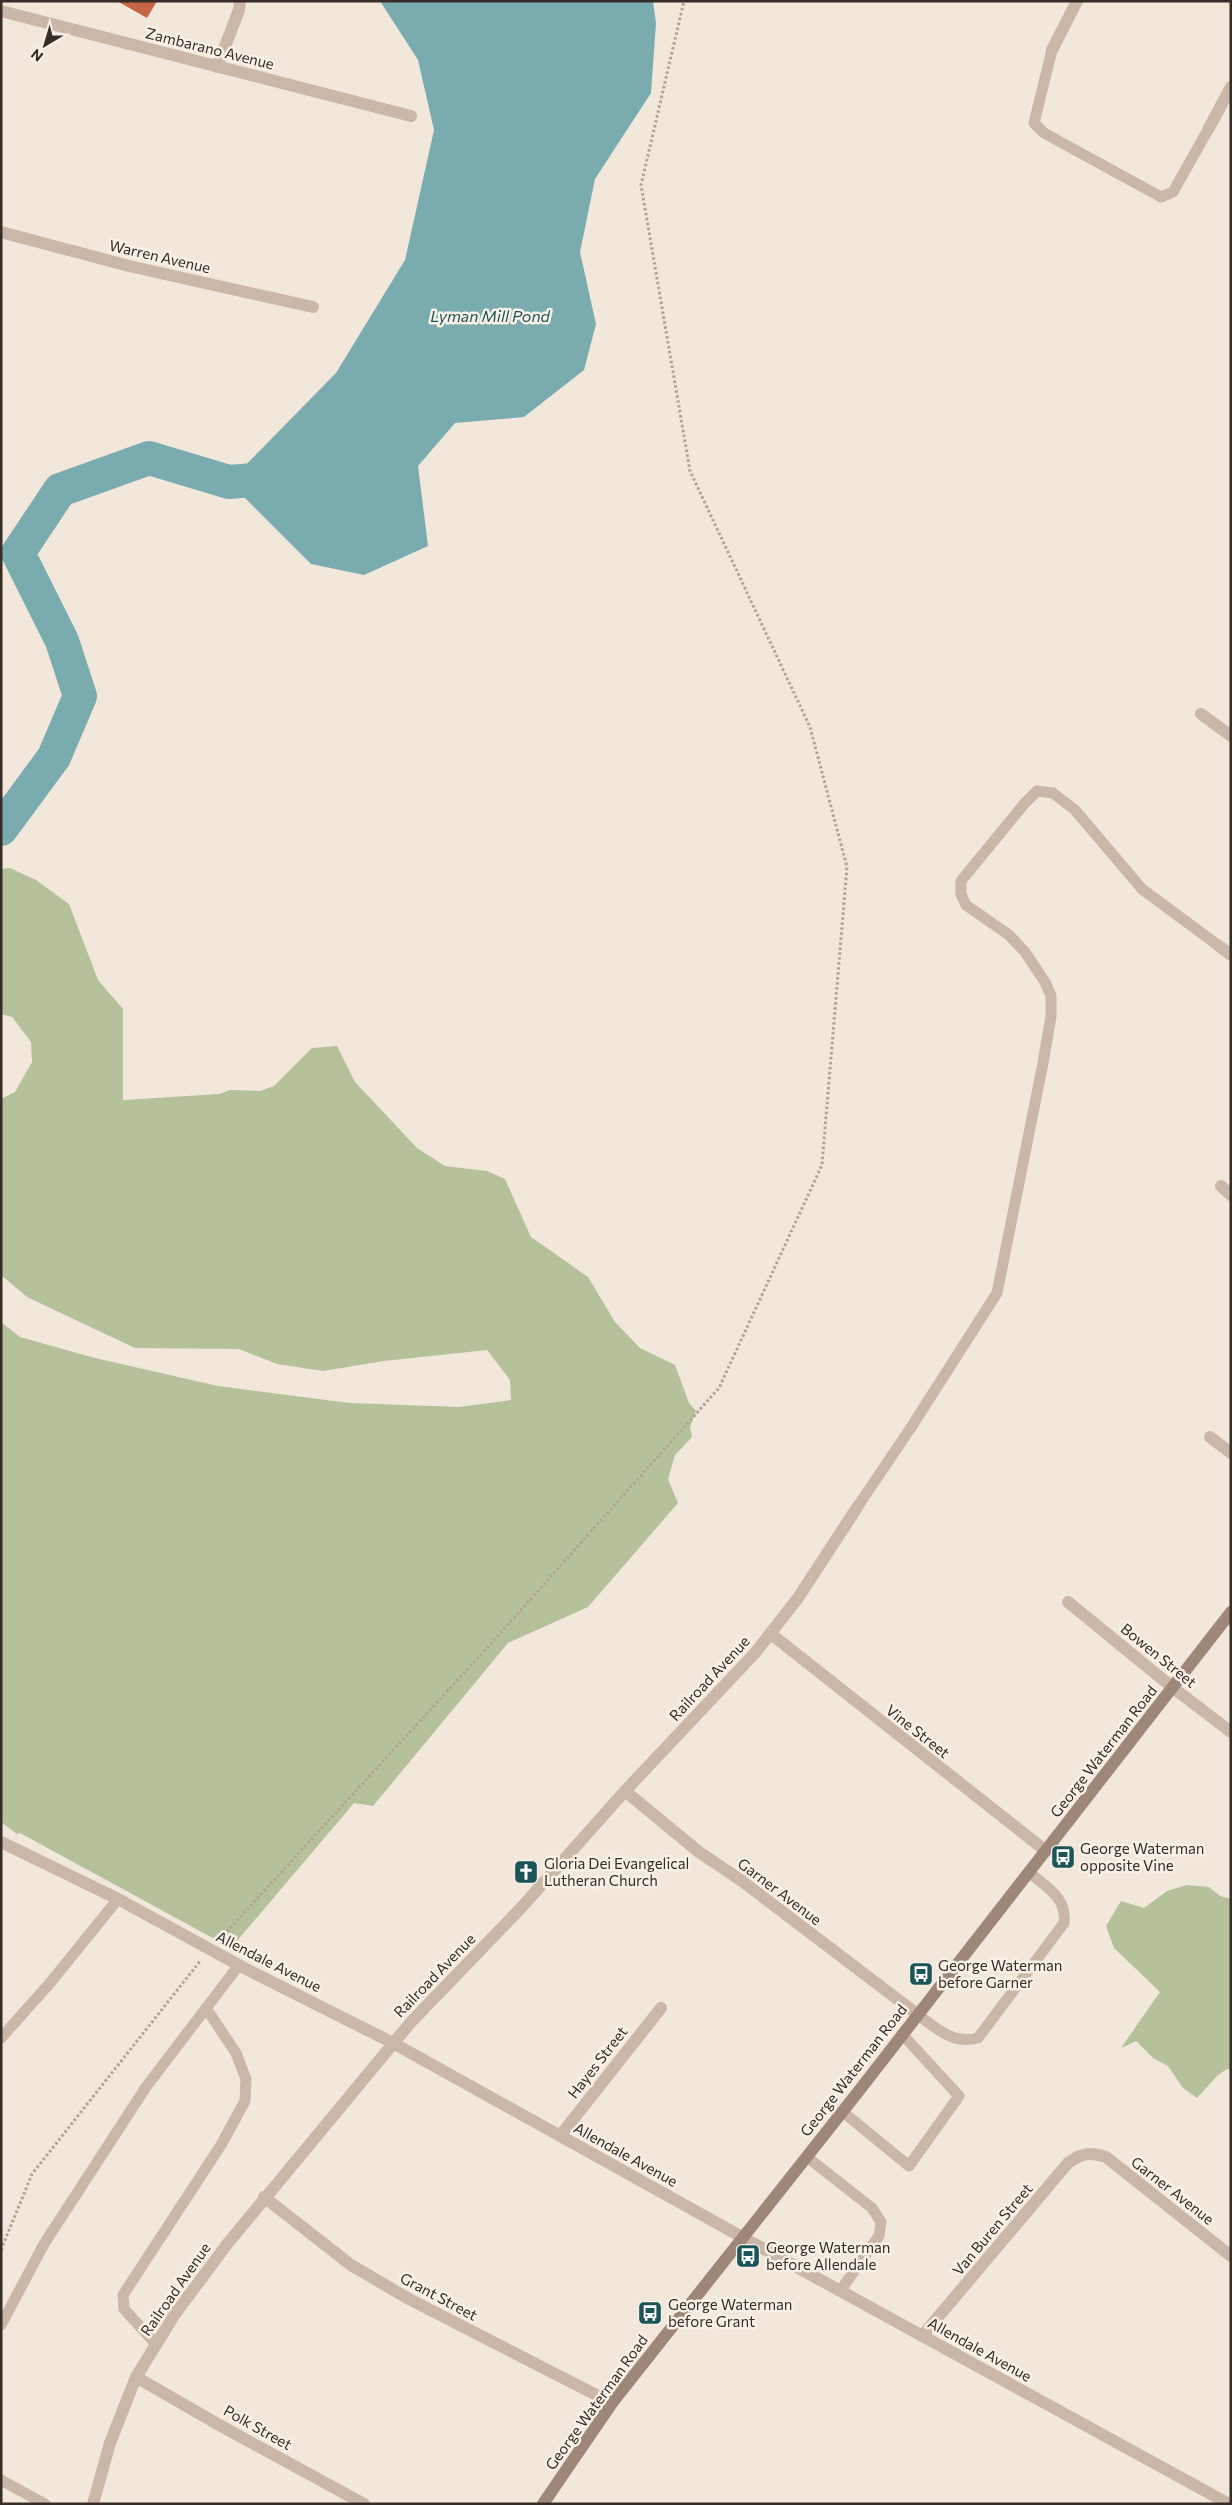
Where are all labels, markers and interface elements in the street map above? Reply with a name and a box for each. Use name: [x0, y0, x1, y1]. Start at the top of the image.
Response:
north arrow: [20, 20, 70, 70]
street label: Zambarano Avenue: [144, 23, 276, 73]
text: N: [27, 46, 46, 66]
street label: Warren Avenue: [108, 236, 213, 276]
water label: Lyman Mill Pond: [430, 306, 551, 325]
street label: Bowen Street: [1118, 1619, 1200, 1691]
street label: Railroad Avenue: [665, 1632, 753, 1724]
street label: George Waterman Road: [1046, 1681, 1160, 1821]
street label: Vine Street: [883, 1701, 953, 1761]
place label: George Waterman opposite Vine: [1080, 1839, 1204, 1874]
bus stop icon: George Waterman opposite Vine: [1050, 1844, 1076, 1870]
place label: Gloria Dei Evangelical Lutheran Church: [544, 1854, 689, 1889]
street label: Garner Avenue: [735, 1854, 825, 1928]
church icon: Gloria Dei Evangelical Lutheran Church: [513, 1859, 539, 1885]
street label: Allendale Avenue: [213, 1927, 325, 1995]
street label: Railroad Avenue: [389, 1929, 479, 2021]
place label: George Waterman before Garner: [938, 1956, 1062, 1991]
bus stop icon: George Waterman before Garner: [908, 1961, 934, 1987]
street label: George Waterman Road: [796, 2000, 910, 2140]
street label: Hayes Street: [563, 2022, 631, 2102]
street label: Allendale Avenue: [571, 2118, 681, 2190]
street label: Garner Avenue: [1128, 2152, 1218, 2228]
street label: Van Buren Street: [948, 2179, 1036, 2279]
place label: George Waterman before Allendale: [766, 2238, 890, 2273]
street label: Railroad Avenue: [136, 2239, 214, 2339]
bus stop icon: George Waterman before Allendale: [735, 2243, 761, 2269]
street label: Grant Street: [397, 2268, 481, 2324]
place label: George Waterman before Grant: [668, 2295, 792, 2330]
bus stop icon: George Waterman before Grant: [637, 2300, 663, 2326]
street label: Allendale Avenue: [925, 2313, 1035, 2385]
street label: George Waterman Road: [541, 2331, 651, 2473]
street label: Polk Street: [221, 2401, 295, 2453]

